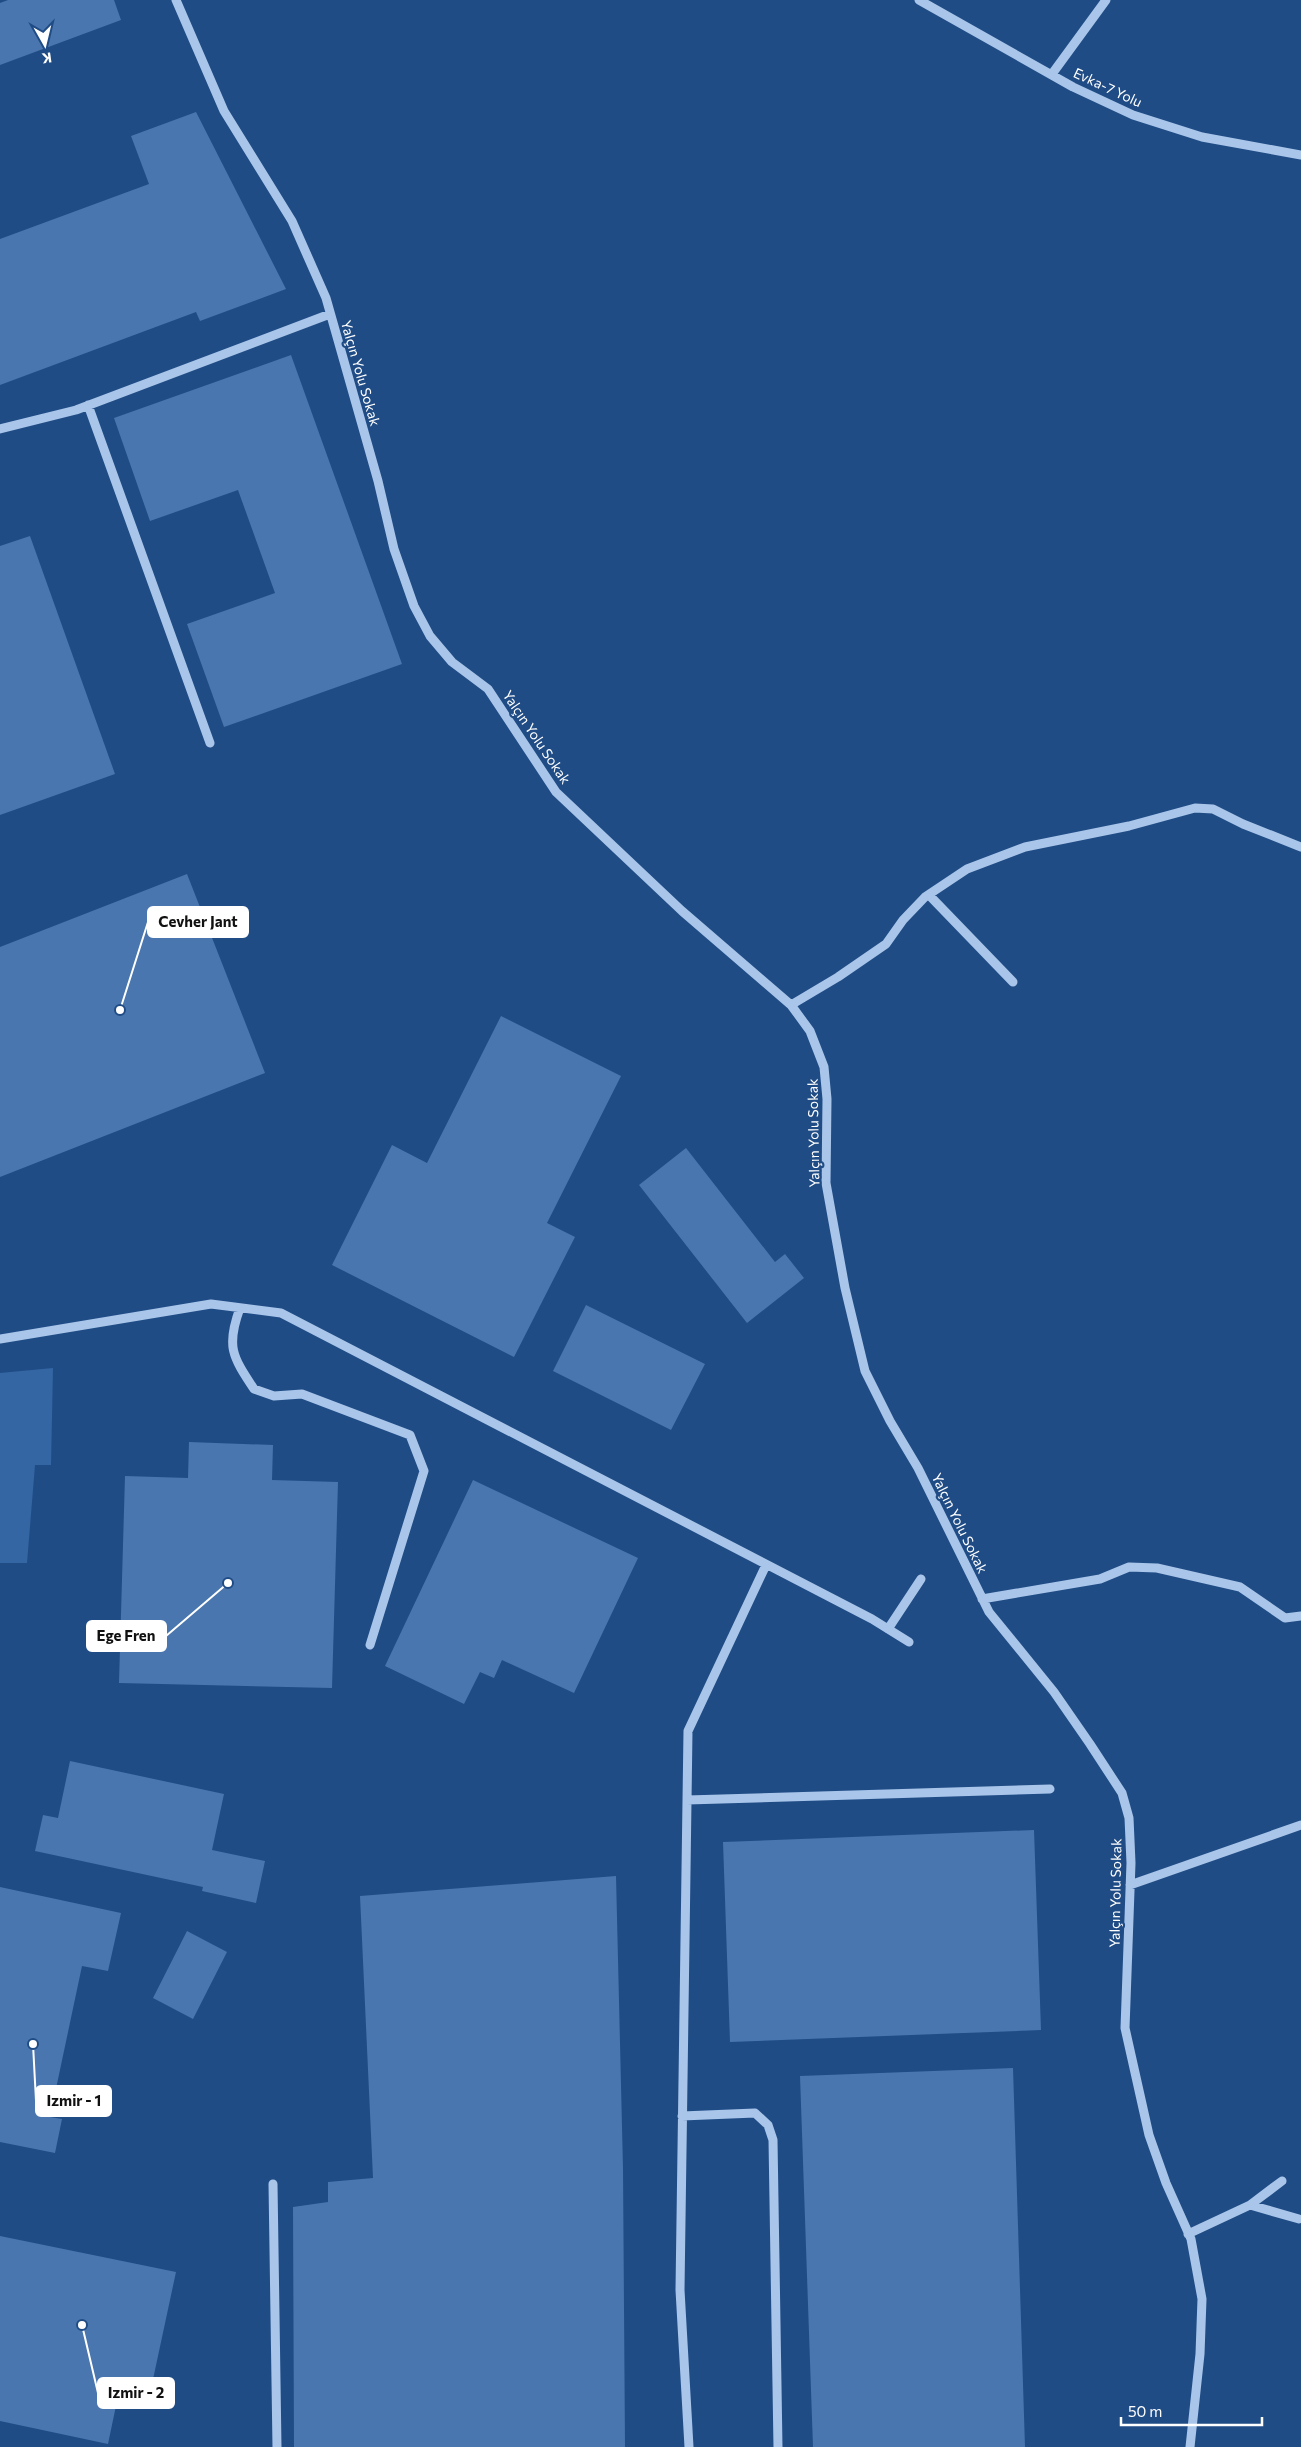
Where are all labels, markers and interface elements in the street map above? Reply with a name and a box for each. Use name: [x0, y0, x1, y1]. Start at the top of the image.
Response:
north arrow: [20, 20, 70, 70]
text: K: [41, 49, 53, 67]
street label: Evka-7 Yolu: [1071, 64, 1145, 110]
street label: Yalçın Yolu Sokak: [338, 318, 384, 428]
street label: Yalçın Yolu Sokak: [499, 687, 575, 787]
callout: Cevher Jant: [148, 907, 248, 937]
text: Cevher Jant: [158, 912, 238, 930]
street label: Yalçın Yolu Sokak: [804, 1078, 822, 1188]
street label: Yalçın Yolu Sokak: [928, 1470, 992, 1576]
callout: Ege Fren: [87, 1621, 166, 1651]
text: Ege Fren: [97, 1626, 155, 1644]
street label: Yalçın Yolu Sokak: [1106, 1838, 1124, 1948]
callout: Izmir - 1: [36, 2086, 111, 2116]
text: Izmir - 1: [47, 2091, 101, 2109]
callout: Izmir - 2: [98, 2378, 174, 2408]
text: Izmir - 2: [108, 2383, 164, 2401]
scale bar: [1121, 2394, 1262, 2426]
text: 50 m: [1128, 2402, 1162, 2420]

